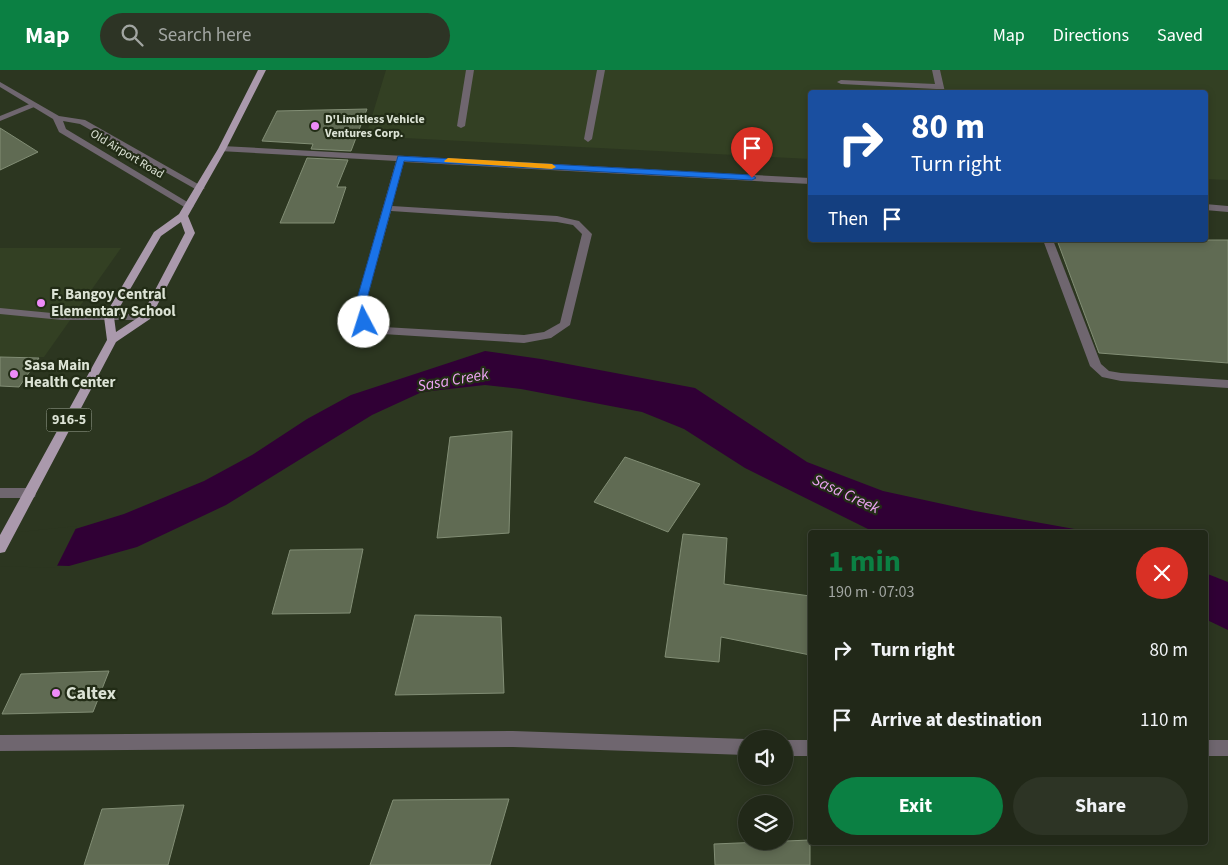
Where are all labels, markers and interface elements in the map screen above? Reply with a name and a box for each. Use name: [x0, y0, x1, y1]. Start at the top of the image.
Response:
search box: [100, 13, 450, 58]
text: Map: [25, 18, 70, 53]
icon: search: [118, 21, 146, 49]
text: Search here: [158, 22, 251, 49]
text: Map: [993, 23, 1025, 48]
text: Directions: [1053, 23, 1129, 48]
text: Saved: [1157, 23, 1203, 48]
text: 80 m: [911, 102, 985, 152]
icon: right: [828, 110, 893, 175]
place label: D'Limitless Vehicle Ventures Corp.: [324, 111, 425, 142]
marker: D'Limitless Vehicle Ventures Corp.: [309, 120, 321, 132]
street label: Old Airport Road: [87, 125, 167, 183]
pin: [731, 127, 773, 178]
icon: arrive: [738, 134, 766, 162]
text: Turn right: [911, 148, 1001, 180]
icon: arrive: [878, 205, 906, 233]
text: Then: [828, 206, 868, 233]
place label: F. Bangoy Central Elementary School: [51, 284, 176, 322]
position arrow: [337, 295, 389, 347]
marker: F. Bangoy Central Elementary School: [35, 297, 47, 309]
place label: Sasa Main Health Center: [24, 355, 116, 393]
water label: Sasa Creek: [416, 363, 491, 397]
marker: Sasa Main Health Center: [8, 368, 20, 380]
road number: 916-5: [46, 408, 92, 432]
water label: Sasa Creek: [809, 469, 884, 519]
text: 1 min: [828, 540, 901, 583]
button: close: [1136, 547, 1188, 599]
text: 190 m · 07:03: [828, 581, 915, 603]
icon: right: [828, 636, 856, 664]
text: Turn right: [871, 637, 955, 664]
text: 80 m: [1150, 637, 1188, 664]
place label: Caltex: [66, 681, 116, 706]
marker: Caltex: [50, 687, 62, 699]
icon: arrive: [828, 706, 856, 734]
text: Arrive at destination: [871, 707, 1042, 734]
text: 110 m: [1140, 707, 1188, 734]
map controls: [738, 730, 793, 850]
button: sound: [738, 730, 793, 785]
button: Exit: [828, 777, 1003, 835]
button: Share: [1013, 777, 1188, 835]
button: layers: [738, 795, 793, 850]

